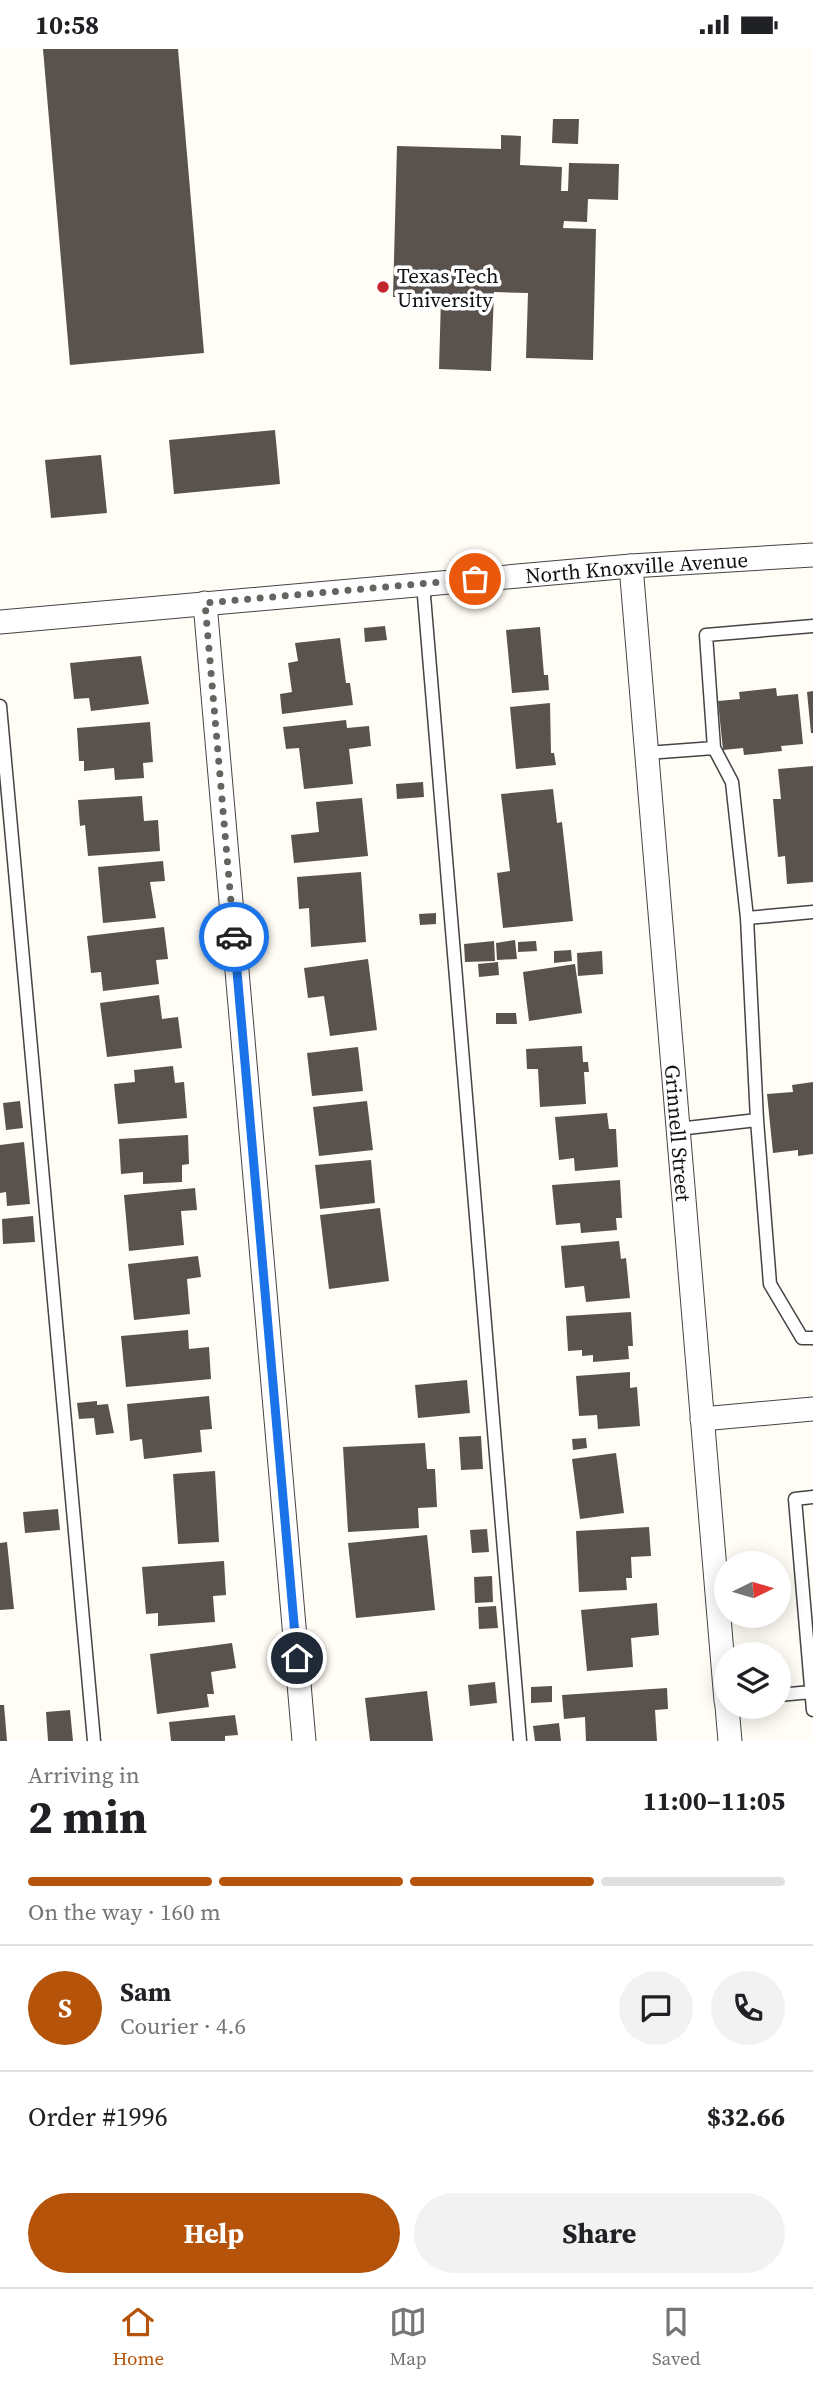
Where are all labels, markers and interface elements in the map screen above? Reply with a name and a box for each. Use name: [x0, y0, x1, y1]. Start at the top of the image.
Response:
text: 10:58: [35, 7, 99, 43]
place label: Texas Tech University: [397, 261, 499, 314]
marker: Texas Tech University: [375, 279, 391, 295]
street label: North Knoxville Avenue: [524, 544, 749, 590]
pin: [445, 549, 505, 609]
icon: bag: [456, 560, 494, 598]
courier: [199, 902, 269, 972]
icon: car: [215, 918, 253, 956]
street label: Grinnell Street: [658, 1063, 699, 1203]
north arrow: [714, 1551, 791, 1627]
map controls: [714, 1551, 791, 1719]
pin: [267, 1628, 327, 1688]
icon: home: [278, 1639, 316, 1677]
button: layers: [714, 1642, 791, 1719]
text: Arriving in: [28, 1759, 140, 1791]
text: 11:00–11:05: [643, 1783, 785, 1819]
text: 2 min: [28, 1785, 147, 1848]
text: On the way · 160 m: [28, 1896, 221, 1928]
button: chat: [619, 1971, 693, 2045]
button: phone: [711, 1971, 785, 2045]
text: Sam: [120, 1974, 171, 2010]
text: S: [58, 1990, 72, 2026]
text: Courier · 4.6: [120, 2010, 246, 2042]
text: Order #1996: [28, 2099, 168, 2135]
text: $32.66: [707, 2099, 785, 2135]
button: Help: [28, 2193, 400, 2273]
button: Share: [414, 2193, 785, 2273]
tab: Home: [112, 2303, 164, 2371]
tab: Map: [389, 2303, 427, 2371]
tab: Saved: [652, 2303, 701, 2371]

